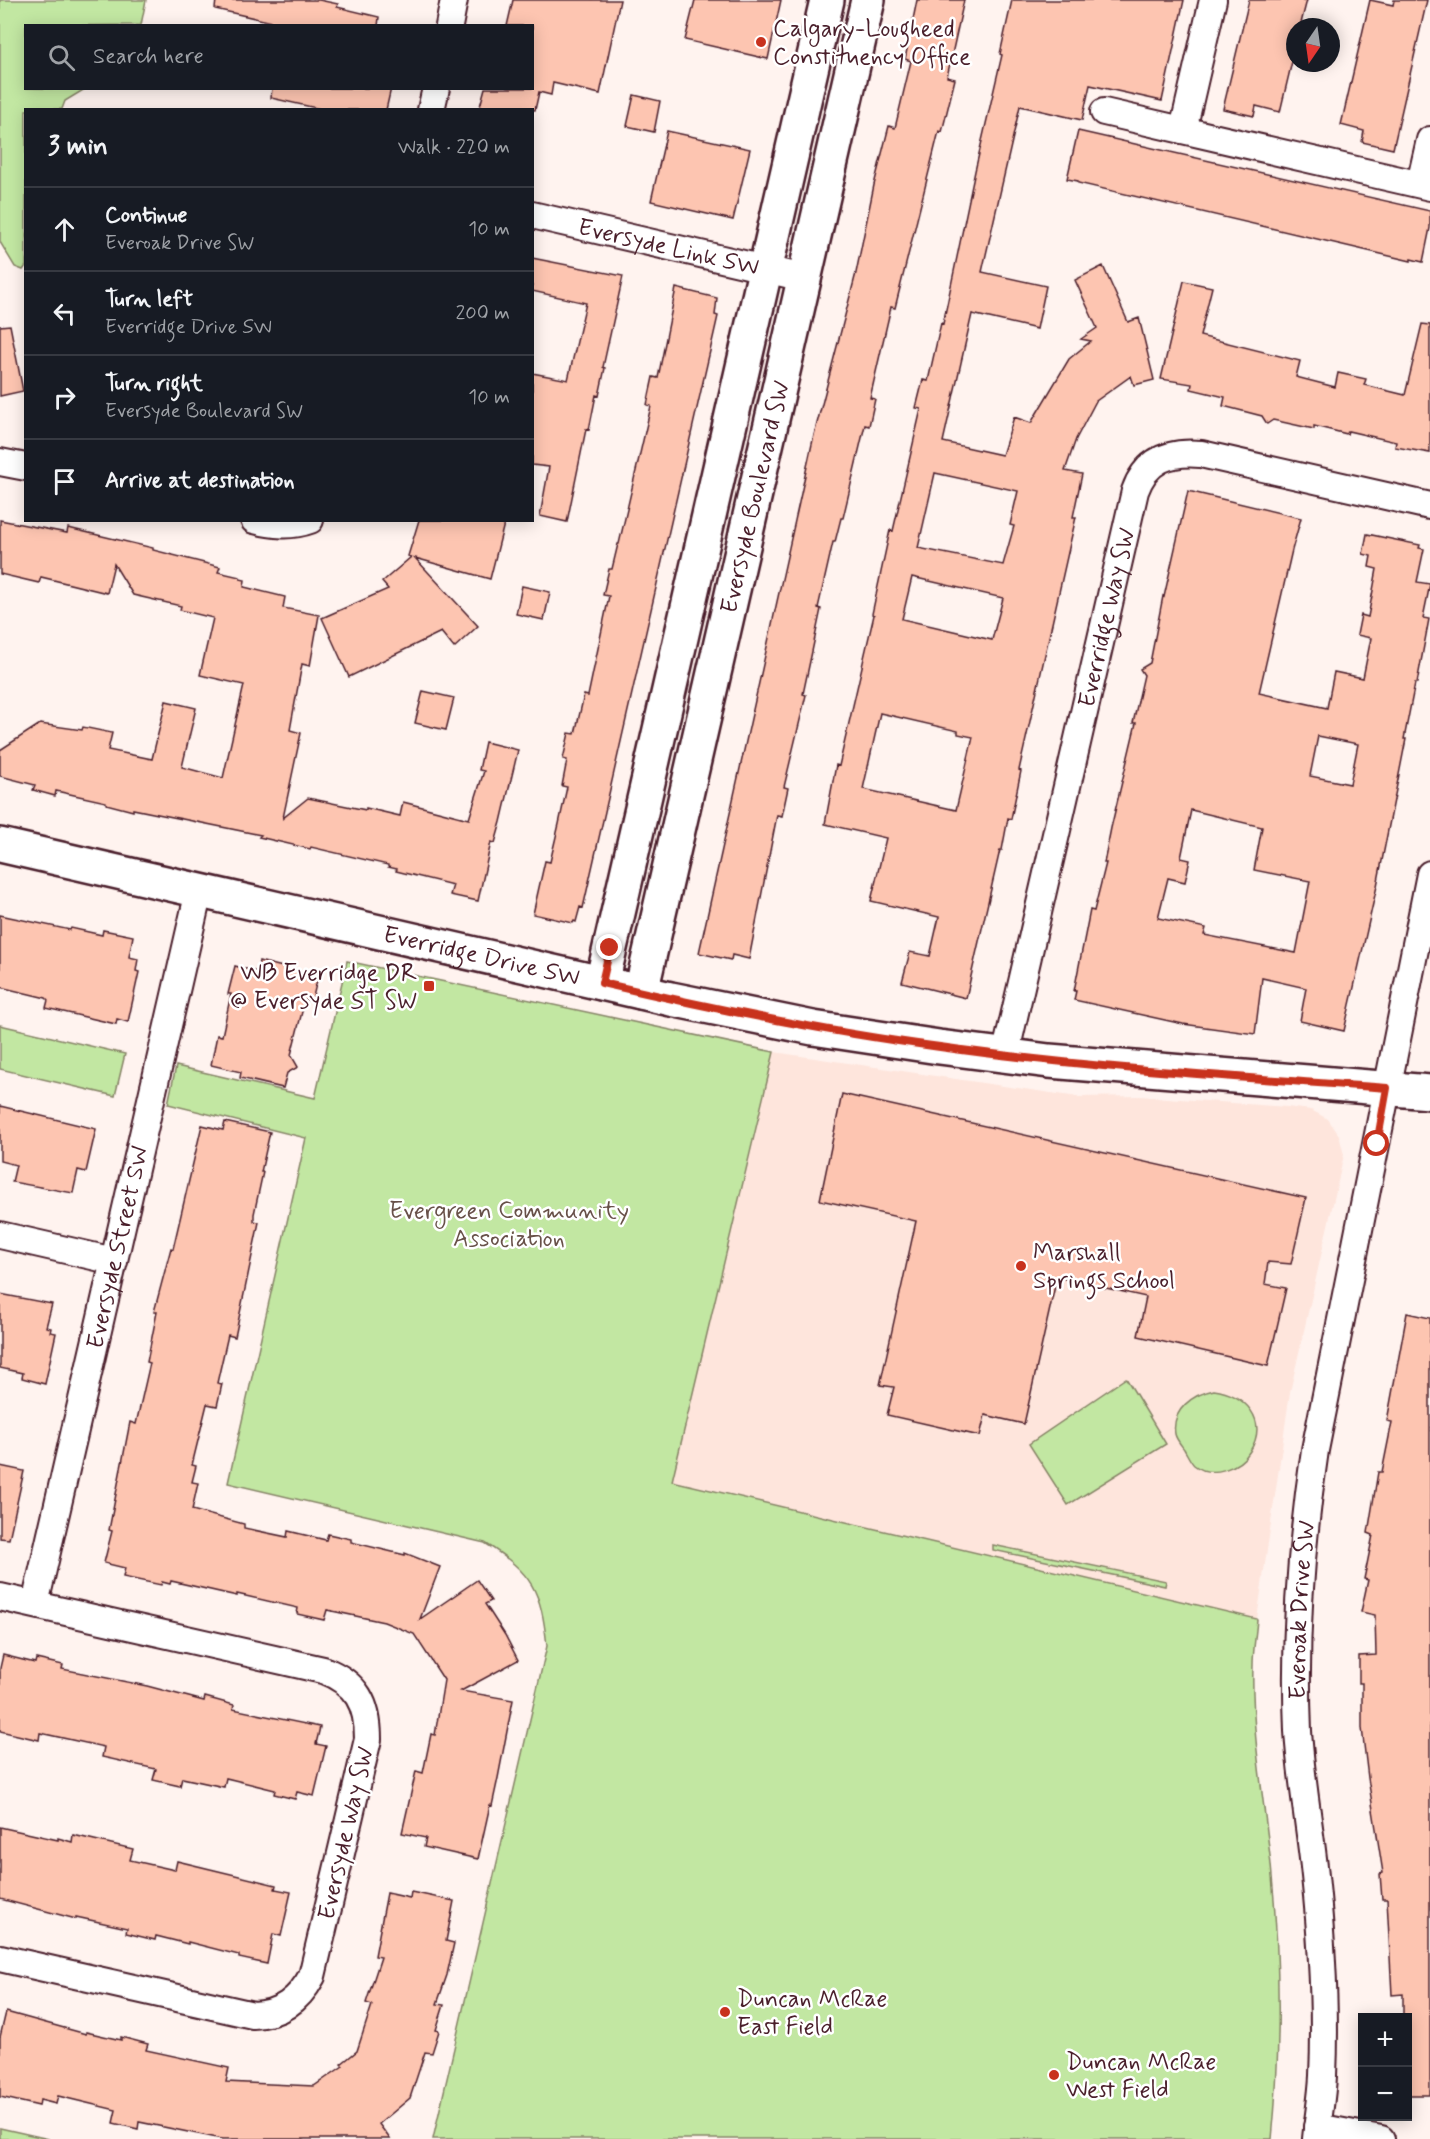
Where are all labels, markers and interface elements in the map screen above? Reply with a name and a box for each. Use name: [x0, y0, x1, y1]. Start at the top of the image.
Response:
place label: Calgary-Lougheed Constituency Office: [773, 14, 971, 73]
north arrow: [1286, 18, 1340, 72]
search box: [24, 24, 534, 90]
marker: Calgary-Lougheed Constituency Office: [754, 35, 768, 49]
icon: search: [45, 41, 78, 74]
text: Search here: [93, 43, 204, 71]
text: 3 min: [48, 130, 108, 164]
text: Walk · 220 m: [398, 134, 510, 161]
text: Continue: [105, 202, 187, 230]
street label: Eversyde Link SW: [575, 212, 761, 284]
icon: ahead: [48, 213, 81, 246]
text: 10 m: [468, 216, 510, 243]
text: Everoak Drive SW: [105, 230, 254, 257]
text: Turn left: [105, 286, 193, 314]
icon: left: [48, 297, 81, 330]
text: 200 m: [455, 300, 510, 327]
text: Everridge Drive SW: [105, 314, 272, 341]
text: Turn right: [105, 370, 203, 398]
street label: Eversyde Boulevard SW: [714, 378, 797, 616]
icon: right: [48, 381, 81, 414]
text: 10 m: [468, 384, 510, 411]
text: Eversyde Boulevard SW: [105, 398, 303, 425]
icon: arrive: [48, 465, 81, 498]
text: Arrive at destination: [105, 467, 295, 495]
street label: Everridge Way SW: [1072, 525, 1143, 711]
street label: Everridge Drive SW: [380, 919, 582, 994]
route end: [596, 934, 622, 960]
place label: WB Everridge DR @ Eversyde ST SW: [230, 958, 417, 1017]
marker: WB Everridge DR @ Eversyde ST SW: [422, 979, 436, 993]
route start: [1363, 1130, 1389, 1156]
street label: Eversyde Street SW: [80, 1143, 157, 1352]
park label: Evergreen Community Association: [389, 1196, 629, 1255]
place label: Marshall Springs School: [1033, 1238, 1175, 1300]
marker: Marshall Springs School: [1014, 1259, 1028, 1273]
street label: Everoak Drive SW: [1283, 1519, 1323, 1699]
street label: Eversyde Way SW: [311, 1744, 381, 1923]
place label: Duncan McRae East Field: [737, 1984, 887, 2043]
marker: Duncan McRae East Field: [718, 2005, 732, 2019]
map controls: [1358, 2013, 1412, 2121]
button: +: [1358, 2013, 1412, 2067]
place label: Duncan McRae West Field: [1066, 2047, 1216, 2106]
button: −: [1358, 2067, 1412, 2121]
marker: Duncan McRae West Field: [1047, 2068, 1061, 2082]

